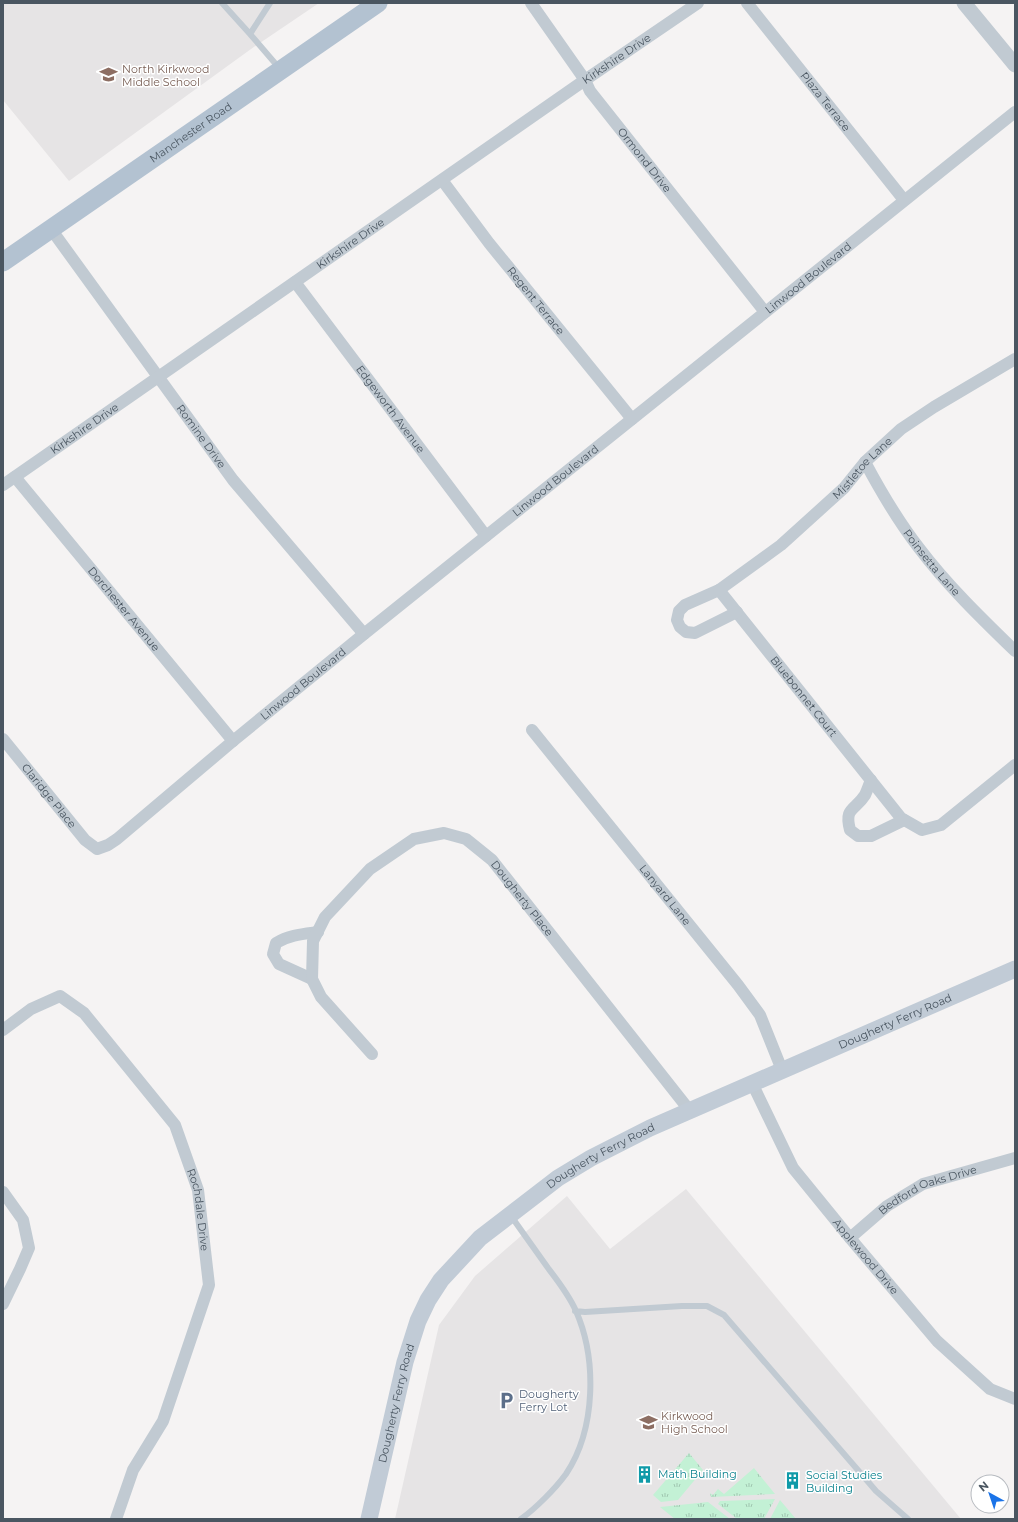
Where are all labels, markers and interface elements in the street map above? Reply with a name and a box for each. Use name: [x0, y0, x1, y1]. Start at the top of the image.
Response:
street label: Kirkshire Drive: [579, 30, 654, 87]
place label: North Kirkwood Middle School: [122, 62, 209, 89]
school or university icon: North Kirkwood Middle School: [99, 65, 119, 85]
street label: Plaza Terrace: [798, 69, 854, 134]
street label: Manchester Road: [147, 99, 235, 166]
street label: Ormond Drive: [615, 125, 675, 195]
street label: Kirkshire Drive: [313, 215, 387, 272]
street label: Linwood Boulevard: [762, 239, 854, 317]
street label: Regent Terrace: [504, 264, 568, 338]
street label: Edgeworth Avenue: [353, 362, 428, 456]
street label: Kirkshire Drive: [47, 400, 121, 457]
street label: Romine Drive: [173, 402, 229, 471]
street label: Mistletoe Lane: [829, 434, 895, 502]
street label: Linwood Boulevard: [509, 442, 601, 519]
street label: Poinsetta Lane: [900, 526, 963, 599]
street label: Dorchester Avenue: [85, 564, 163, 654]
street label: Linwood Boulevard: [257, 645, 349, 723]
street label: Bluebonnet Court: [767, 653, 841, 740]
street label: Claridge Place: [19, 760, 80, 831]
street label: Dougherty Place: [488, 857, 557, 939]
street label: Lanyard Lane: [636, 862, 694, 928]
street label: Dougherty Ferry Road: [836, 990, 954, 1052]
street label: Dougherty Ferry Road: [543, 1120, 657, 1192]
street label: Bedford Oaks Drive: [875, 1162, 978, 1217]
street label: Rochdale Drive: [184, 1167, 212, 1252]
street label: Applewood Drive: [830, 1216, 902, 1298]
street label: Dougherty Ferry Road: [375, 1342, 417, 1464]
place label: Dougherty Ferry Lot: [519, 1387, 579, 1414]
parking icon: Dougherty Ferry Lot: [496, 1390, 516, 1410]
place label: Kirkwood High School: [661, 1409, 728, 1436]
school or university icon: Kirkwood High School: [638, 1412, 658, 1432]
building icon: Math Building: [635, 1464, 655, 1484]
place label: Math Building: [658, 1467, 737, 1481]
place label: Social Studies Building: [806, 1468, 883, 1495]
building icon: Social Studies Building: [783, 1471, 803, 1491]
north arrow: [970, 1474, 1010, 1514]
text: N: [976, 1478, 991, 1495]

